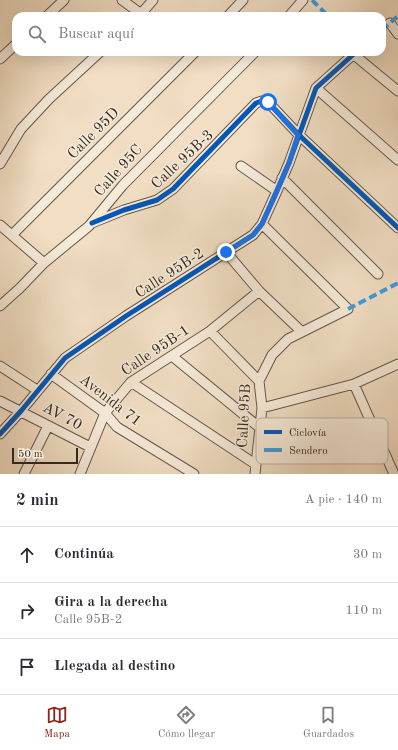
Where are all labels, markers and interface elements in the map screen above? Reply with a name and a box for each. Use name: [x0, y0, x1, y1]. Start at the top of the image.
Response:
search box: [12, 12, 386, 56]
icon: search: [26, 23, 48, 45]
text: Buscar aquí: [58, 27, 134, 42]
route start: [259, 93, 277, 111]
street label: Calle 95D: [65, 105, 123, 163]
street label: Calle 95B-3: [149, 128, 217, 192]
street label: Calle 95C: [92, 142, 146, 200]
route end: [217, 243, 235, 261]
street label: Calle 95B-2: [133, 246, 207, 302]
street label: Calle 95B-1: [119, 323, 193, 379]
street label: Avenida 71: [76, 372, 144, 430]
street label: Calle 95B: [236, 383, 254, 449]
street label: AV 70: [40, 400, 84, 434]
legend: [256, 418, 388, 464]
text: Ciclovía: [289, 428, 327, 439]
scale bar: [12, 446, 78, 465]
text: Sendero: [289, 446, 328, 457]
text: 50 m: [18, 449, 43, 460]
text: 2 min: [16, 492, 59, 509]
text: A pie · 140 m: [305, 493, 382, 506]
icon: ahead: [16, 544, 38, 566]
text: Continúa: [54, 547, 114, 562]
text: 30 m: [353, 548, 382, 561]
text: Gira a la derecha: [54, 595, 168, 610]
icon: right: [16, 600, 38, 622]
text: 110 m: [345, 604, 382, 617]
text: Calle 95B-2: [54, 613, 122, 626]
icon: arrive: [16, 656, 38, 678]
text: Llegada al destino: [54, 659, 175, 674]
tab: Mapa: [44, 704, 70, 742]
tab: Cómo llegar: [158, 704, 215, 742]
tab: Guardados: [303, 704, 354, 742]

